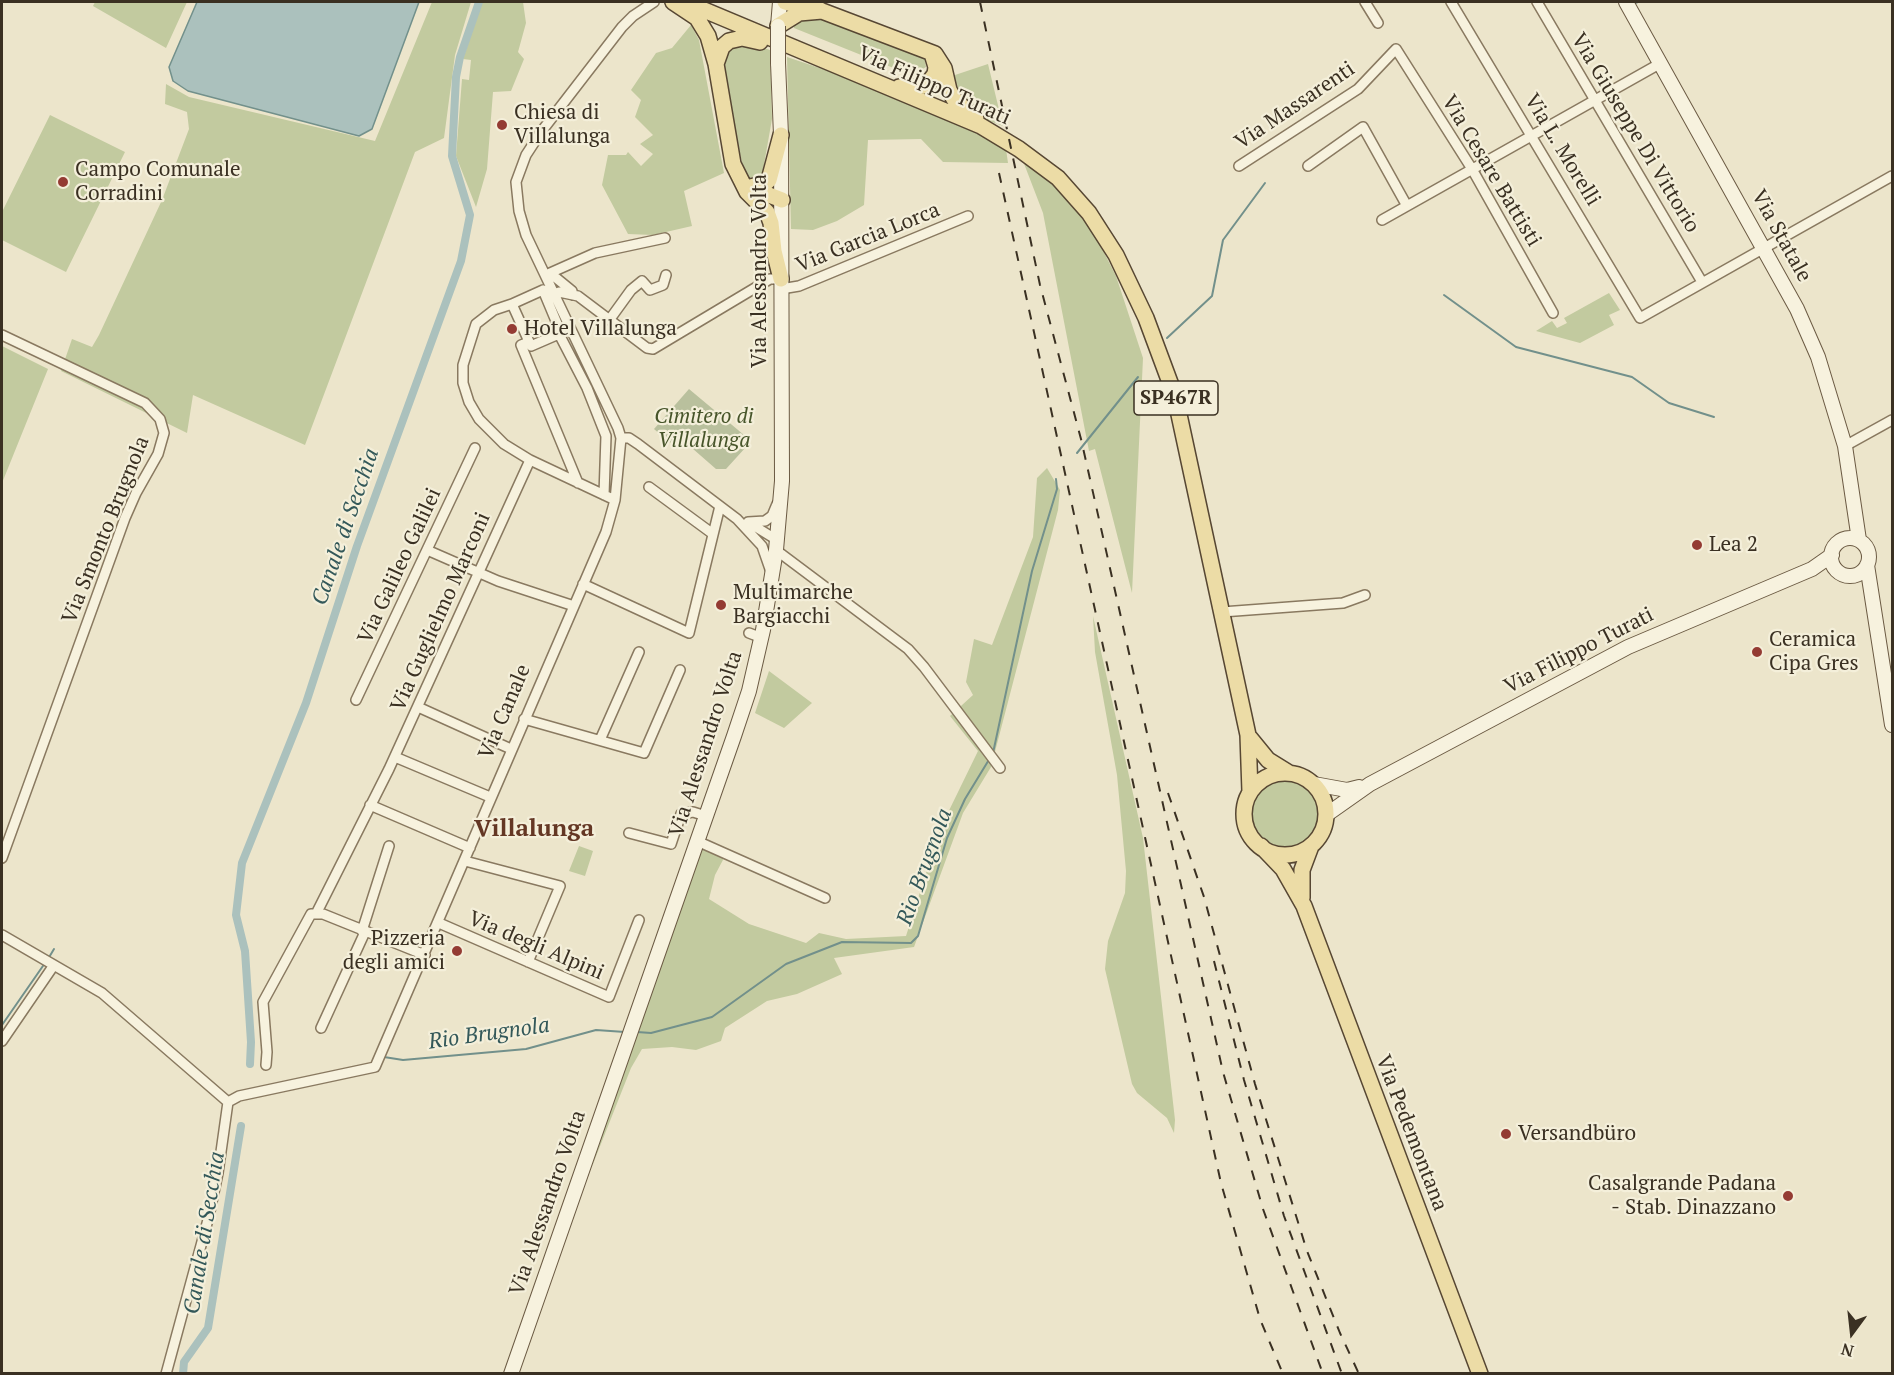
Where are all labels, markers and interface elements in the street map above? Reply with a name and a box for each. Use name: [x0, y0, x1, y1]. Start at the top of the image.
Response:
street label: Via Giuseppe Di Vittorio: [1565, 29, 1705, 237]
street label: Via Filippo Turati: [854, 41, 1014, 131]
street label: Via Massarenti: [1230, 57, 1360, 155]
street label: Via L. Morelli: [1519, 89, 1605, 211]
street label: Via Cesare Battisti: [1436, 91, 1546, 251]
place label: Chiesa di Villalunga: [514, 100, 610, 150]
marker: Chiesa di Villalunga: [495, 118, 509, 132]
place label: Campo Comunale Corradini: [75, 157, 241, 207]
street label: Via Alessandro Volta: [747, 174, 773, 368]
marker: Campo Comunale Corradini: [56, 175, 70, 189]
street label: Via Statale: [1745, 186, 1817, 286]
street label: Via Garcia Lorca: [792, 198, 944, 278]
place label: Hotel Villalunga: [524, 316, 677, 342]
marker: Hotel Villalunga: [505, 322, 519, 336]
road number: SP467R: [1134, 381, 1218, 415]
park label: Cimitero di Villalunga: [654, 404, 754, 454]
street label: Via Smonto Brugnola: [57, 433, 155, 627]
water label: Canale di Secchia: [307, 445, 385, 609]
street label: Via Galileo Galilei: [353, 484, 447, 648]
street label: Via Guglielmo Marconi: [386, 509, 496, 715]
place label: Lea 2: [1709, 532, 1758, 558]
marker: Lea 2: [1690, 538, 1704, 552]
place label: Multimarche Bargiacchi: [733, 580, 853, 630]
marker: Multimarche Bargiacchi: [714, 598, 728, 612]
street label: Via Filippo Turati: [1500, 602, 1658, 700]
place label: Ceramica Cipa Gres: [1769, 627, 1859, 677]
marker: Ceramica Cipa Gres: [1750, 645, 1764, 659]
street label: Via Alessandro Volta: [664, 648, 748, 840]
street label: Via Canale: [474, 661, 536, 763]
water label: Rio Brugnola: [892, 805, 958, 929]
district label: Villalunga: [474, 815, 594, 843]
street label: Via degli Alpini: [464, 906, 608, 986]
place label: Pizzeria degli amici: [343, 926, 445, 976]
marker: Pizzeria degli amici: [450, 944, 464, 958]
water label: Rio Brugnola: [427, 1012, 551, 1056]
street label: Via Pedemontana: [1370, 1052, 1452, 1214]
street label: Via Alessandro Volta: [504, 1107, 592, 1299]
place label: Versandbüro: [1518, 1121, 1636, 1147]
marker: Versandbüro: [1499, 1127, 1513, 1141]
water label: Canale di Secchia: [179, 1150, 231, 1316]
place label: Casalgrande Padana - Stab. Dinazzano: [1588, 1171, 1776, 1221]
marker: Casalgrande Padana - Stab. Dinazzano: [1781, 1189, 1795, 1203]
north arrow: [1822, 1303, 1882, 1363]
text: N: [1839, 1338, 1856, 1363]

